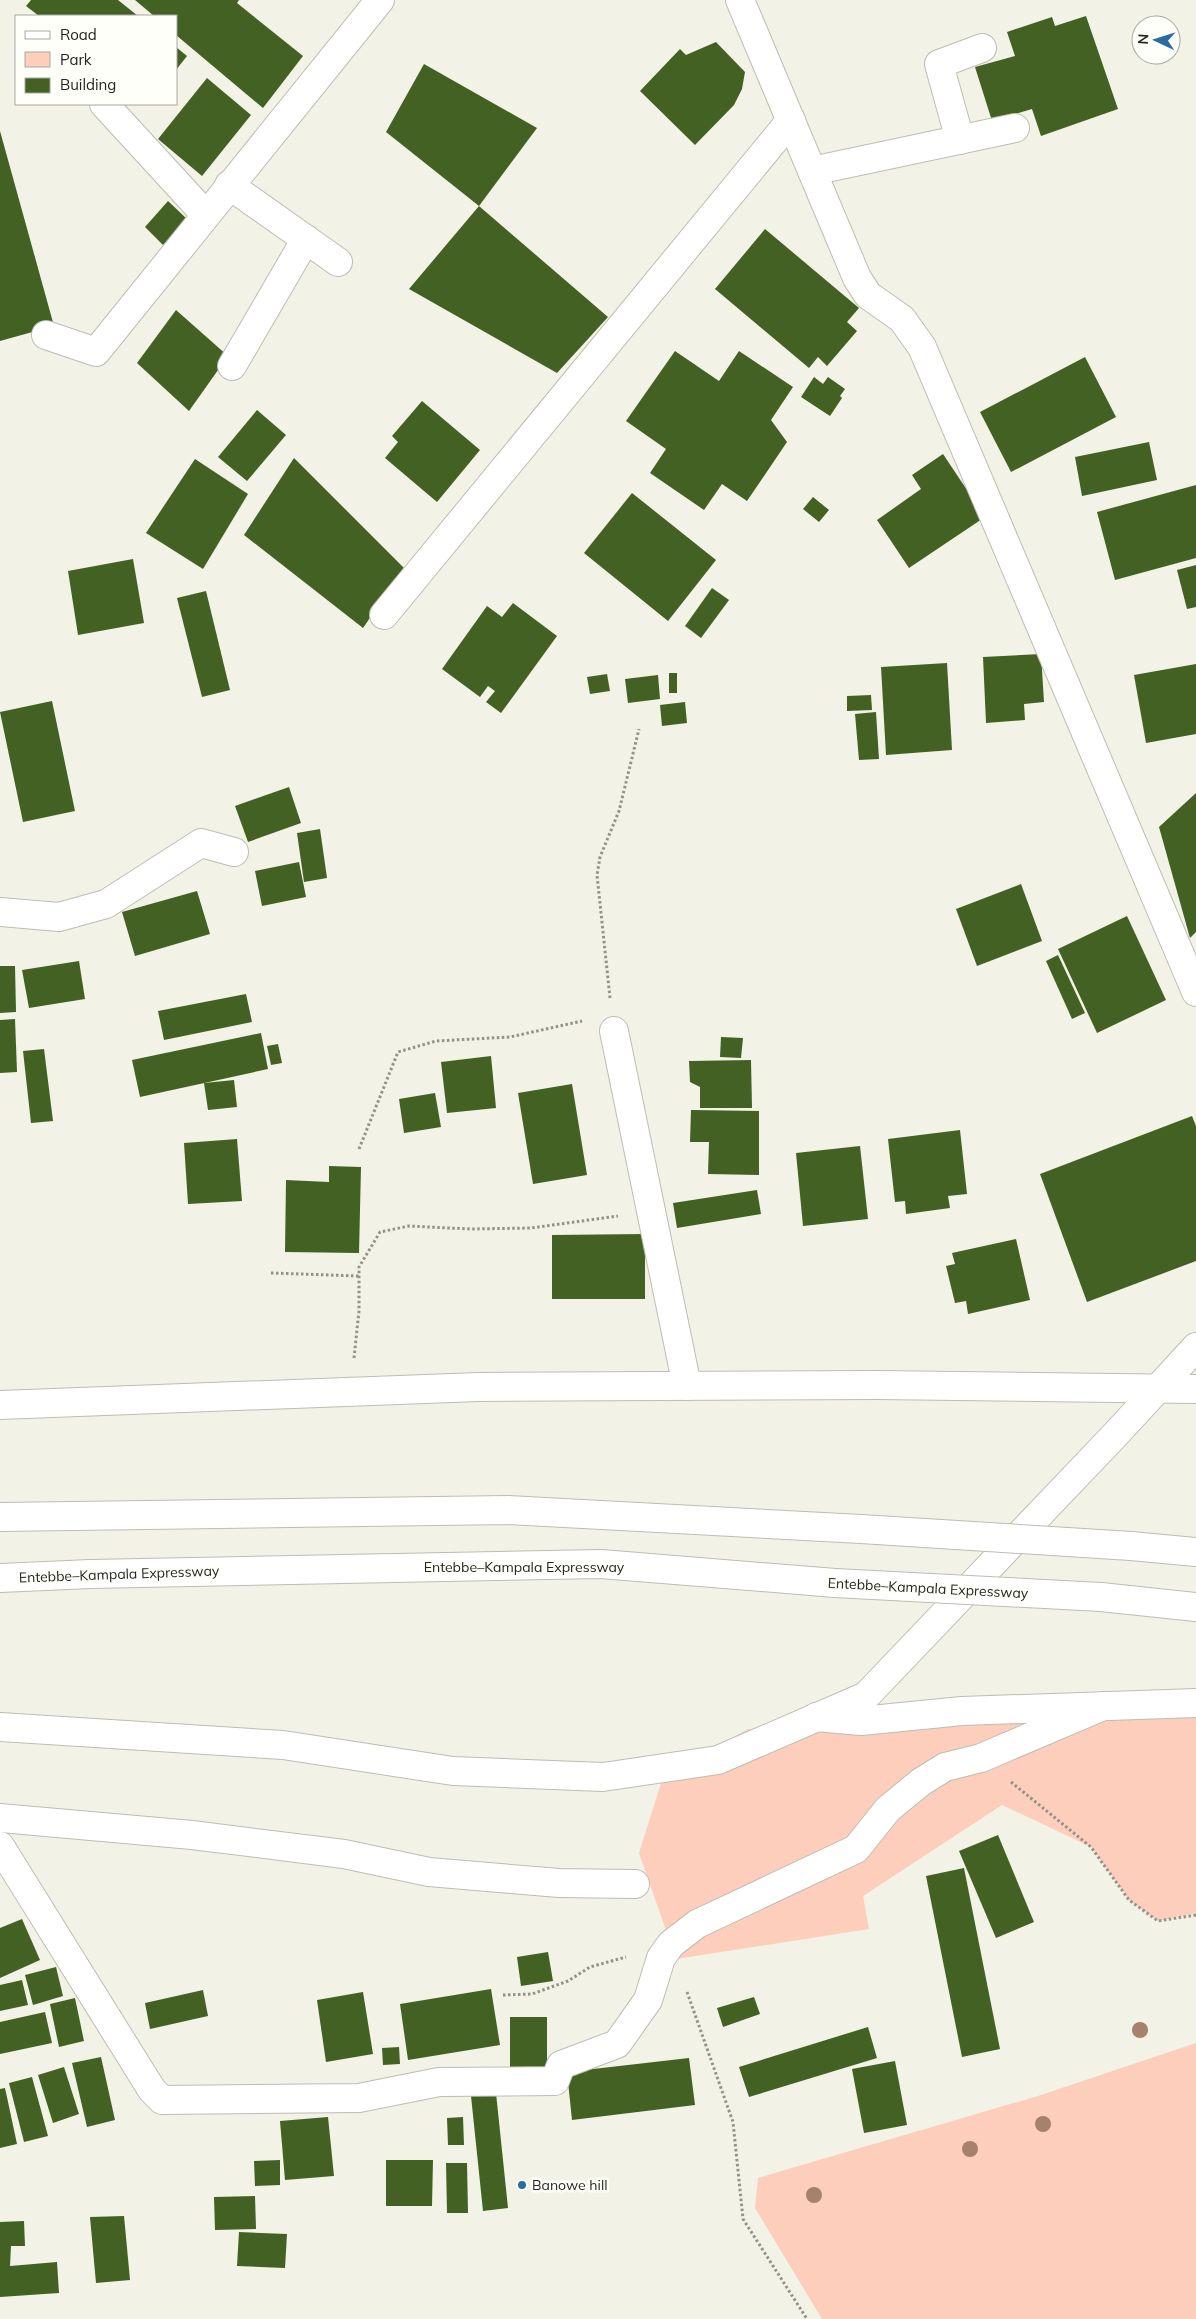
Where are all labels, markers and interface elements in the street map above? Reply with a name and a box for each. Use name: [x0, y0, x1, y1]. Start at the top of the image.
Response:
legend: [15, 15, 178, 105]
north arrow: [1131, 15, 1181, 65]
text: Road: [60, 25, 97, 44]
text: N: [1134, 33, 1152, 45]
text: Park: [60, 50, 92, 69]
text: Building: [60, 75, 116, 94]
street label: Entebbe–Kampala Expressway: [424, 1558, 625, 1576]
street label: Entebbe–Kampala Expressway: [18, 1561, 220, 1586]
street label: Entebbe–Kampala Expressway: [827, 1574, 1029, 1602]
place label: Banowe hill: [532, 2176, 608, 2194]
marker: Banowe hill: [516, 2179, 528, 2191]

